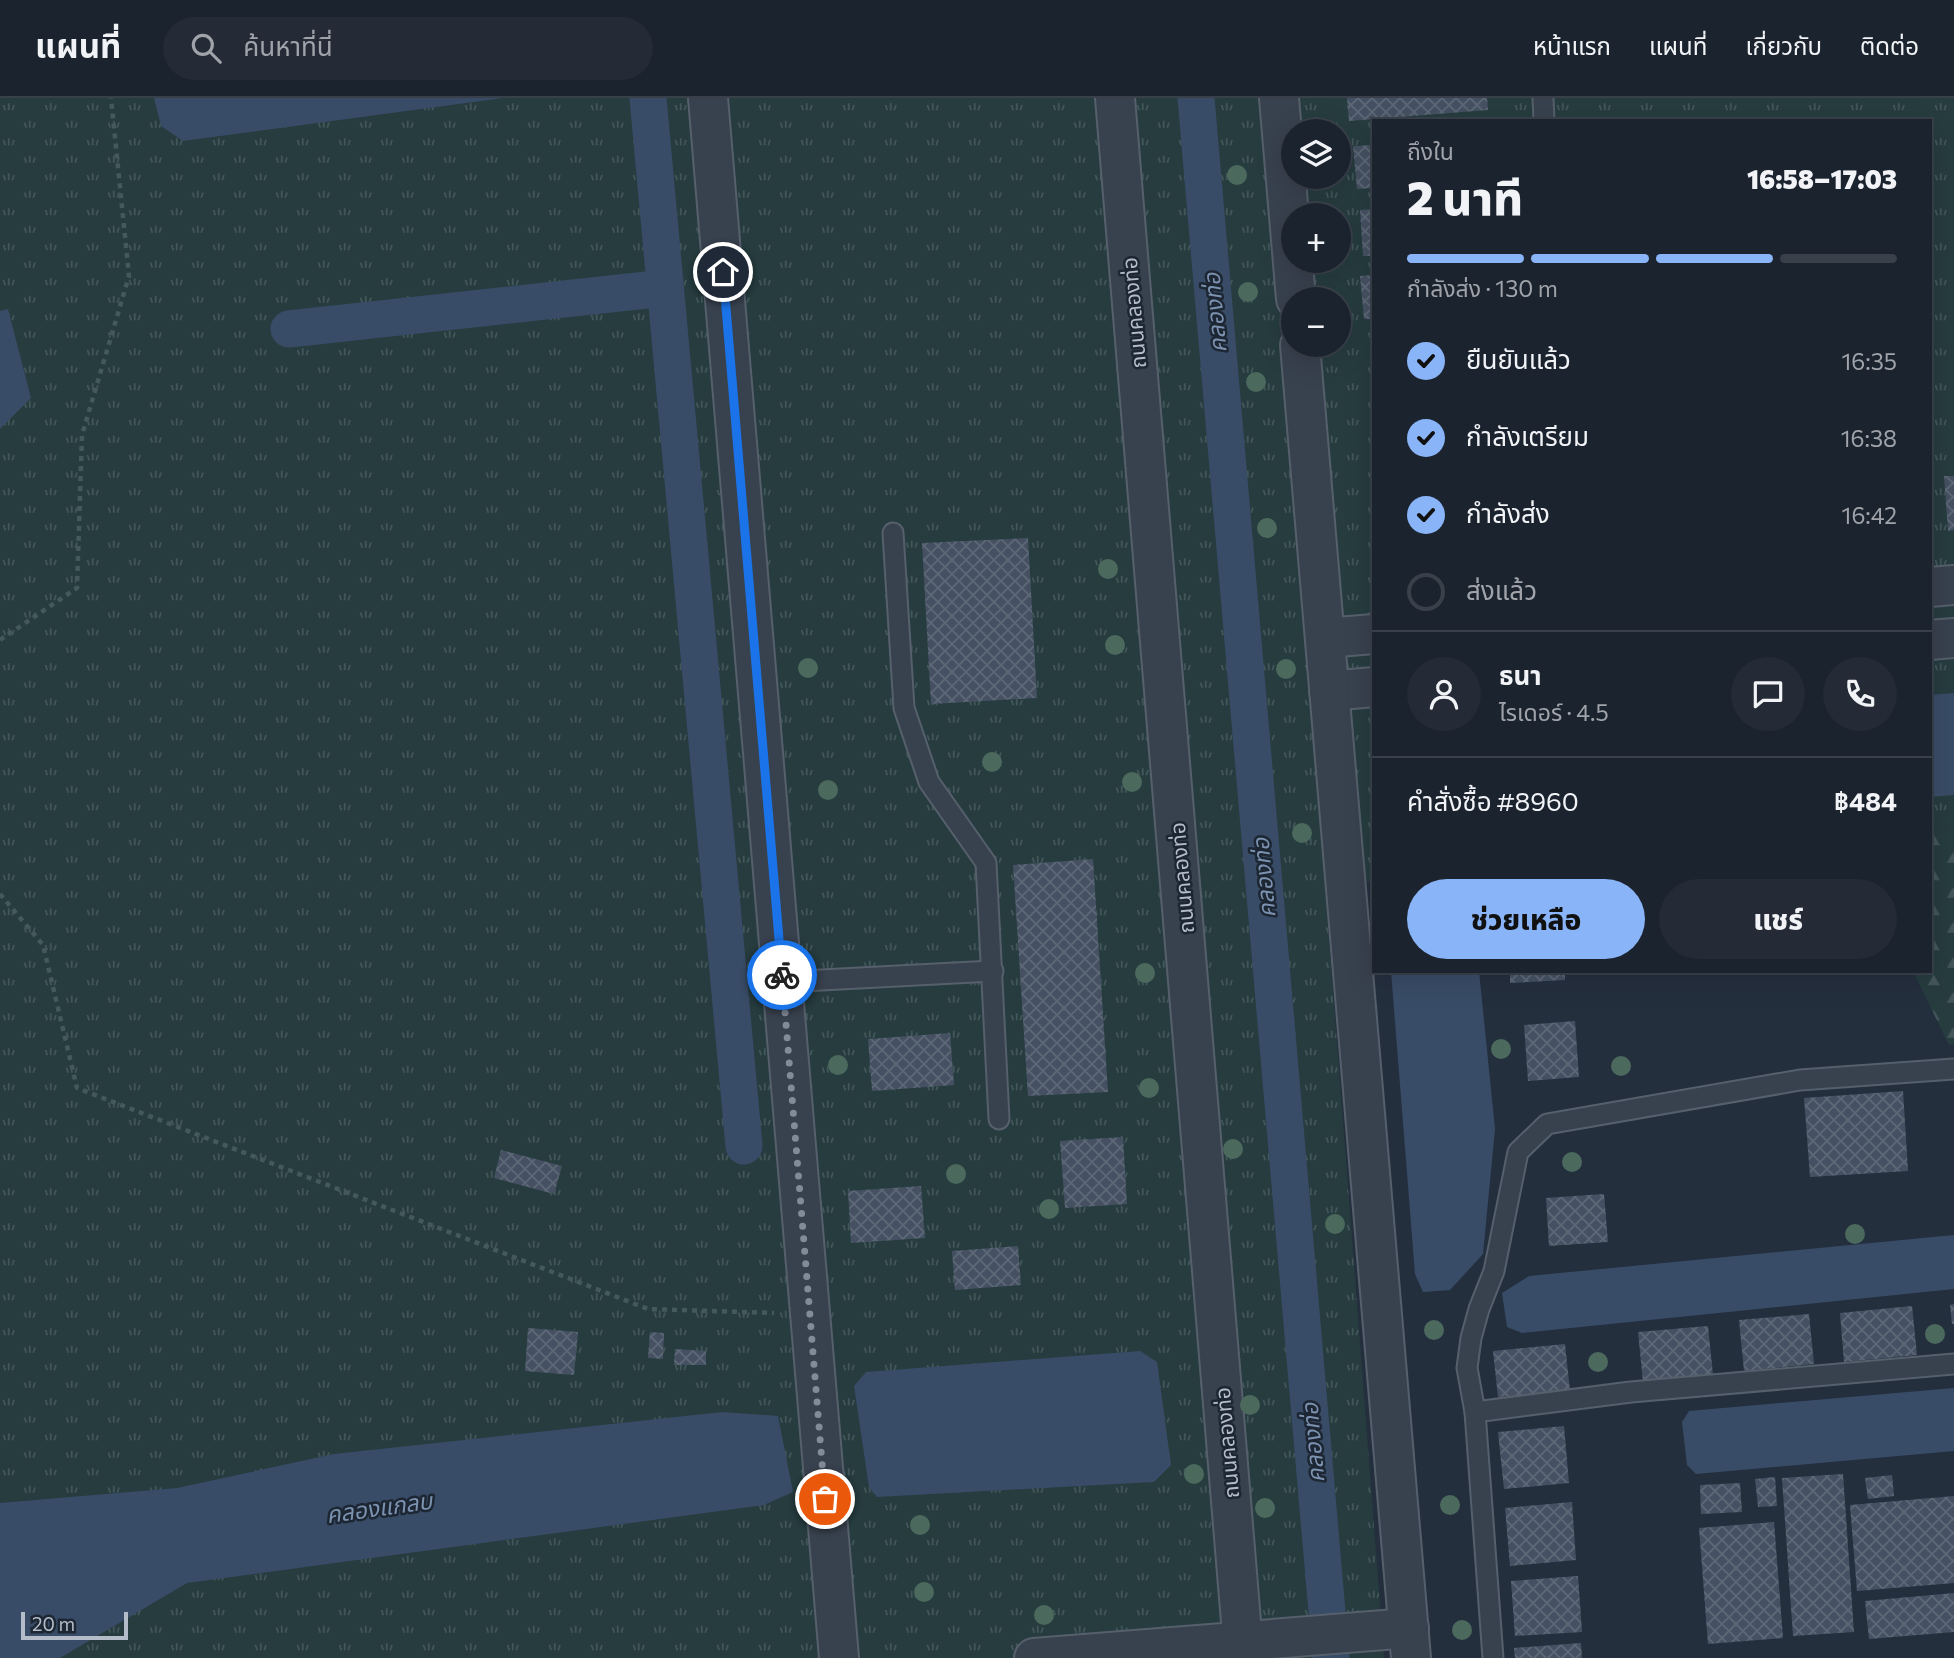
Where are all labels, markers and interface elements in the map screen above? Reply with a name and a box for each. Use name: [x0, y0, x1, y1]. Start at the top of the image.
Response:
search box: [163, 17, 653, 80]
text: แผนที่: [35, 24, 121, 65]
icon: search: [187, 29, 225, 67]
text: ค้นหาที่นี่: [243, 30, 333, 61]
text: หน้าแรก: [1533, 31, 1611, 60]
text: แผนที่: [1649, 31, 1707, 60]
text: เกี่ยวกับ: [1745, 31, 1822, 60]
text: ติดต่อ: [1860, 31, 1919, 60]
map controls: [1281, 119, 1351, 357]
button: layers: [1281, 119, 1351, 189]
text: ถึงใน: [1407, 137, 1454, 165]
text: 16:58–17:03: [1747, 163, 1897, 194]
text: 2 นาที: [1407, 168, 1523, 224]
button: +: [1281, 203, 1351, 273]
pin: [693, 242, 753, 302]
icon: home: [704, 253, 742, 291]
street label: ถนนคลองท่อ: [1116, 256, 1150, 370]
water label: คลองท่อ: [1196, 271, 1231, 354]
text: กำลังส่ง · 130 m: [1407, 274, 1558, 302]
button: −: [1281, 287, 1351, 357]
icon: check: [1407, 342, 1445, 380]
text: ยืนยันแล้ว: [1466, 343, 1571, 374]
text: 16:35: [1841, 347, 1897, 375]
icon: check: [1407, 419, 1445, 457]
text: กำลังเตรียม: [1466, 420, 1589, 451]
text: 16:38: [1841, 424, 1897, 452]
icon: check: [1407, 496, 1445, 534]
text: กำลังส่ง: [1466, 497, 1550, 528]
text: 16:42: [1842, 501, 1897, 529]
text: ส่งแล้ว: [1466, 574, 1537, 605]
button: person: [1407, 657, 1481, 731]
button: chat: [1731, 657, 1805, 731]
button: phone: [1823, 657, 1897, 731]
text: ธนา: [1499, 659, 1542, 690]
text: ไรเดอร์ · 4.5: [1499, 698, 1609, 726]
text: คำสั่งซื้อ #8960: [1407, 785, 1579, 816]
text: ฿484: [1834, 785, 1897, 816]
street label: ถนนคลองท่อ: [1164, 821, 1198, 935]
water label: คลองท่อ: [1245, 836, 1280, 919]
button: ช่วยเหลือ: [1407, 879, 1645, 959]
button: แชร์: [1659, 879, 1897, 959]
courier: [747, 940, 817, 1010]
icon: bike: [763, 956, 801, 994]
street label: ถนนคลองท่อ: [1209, 1386, 1243, 1500]
water label: คลองท่อ: [1294, 1401, 1329, 1484]
pin: [795, 1469, 855, 1529]
icon: bag: [806, 1480, 844, 1518]
water label: คลองแกลบ: [324, 1485, 436, 1528]
scale bar: [21, 1609, 128, 1641]
text: 20 m: [32, 1612, 75, 1635]

